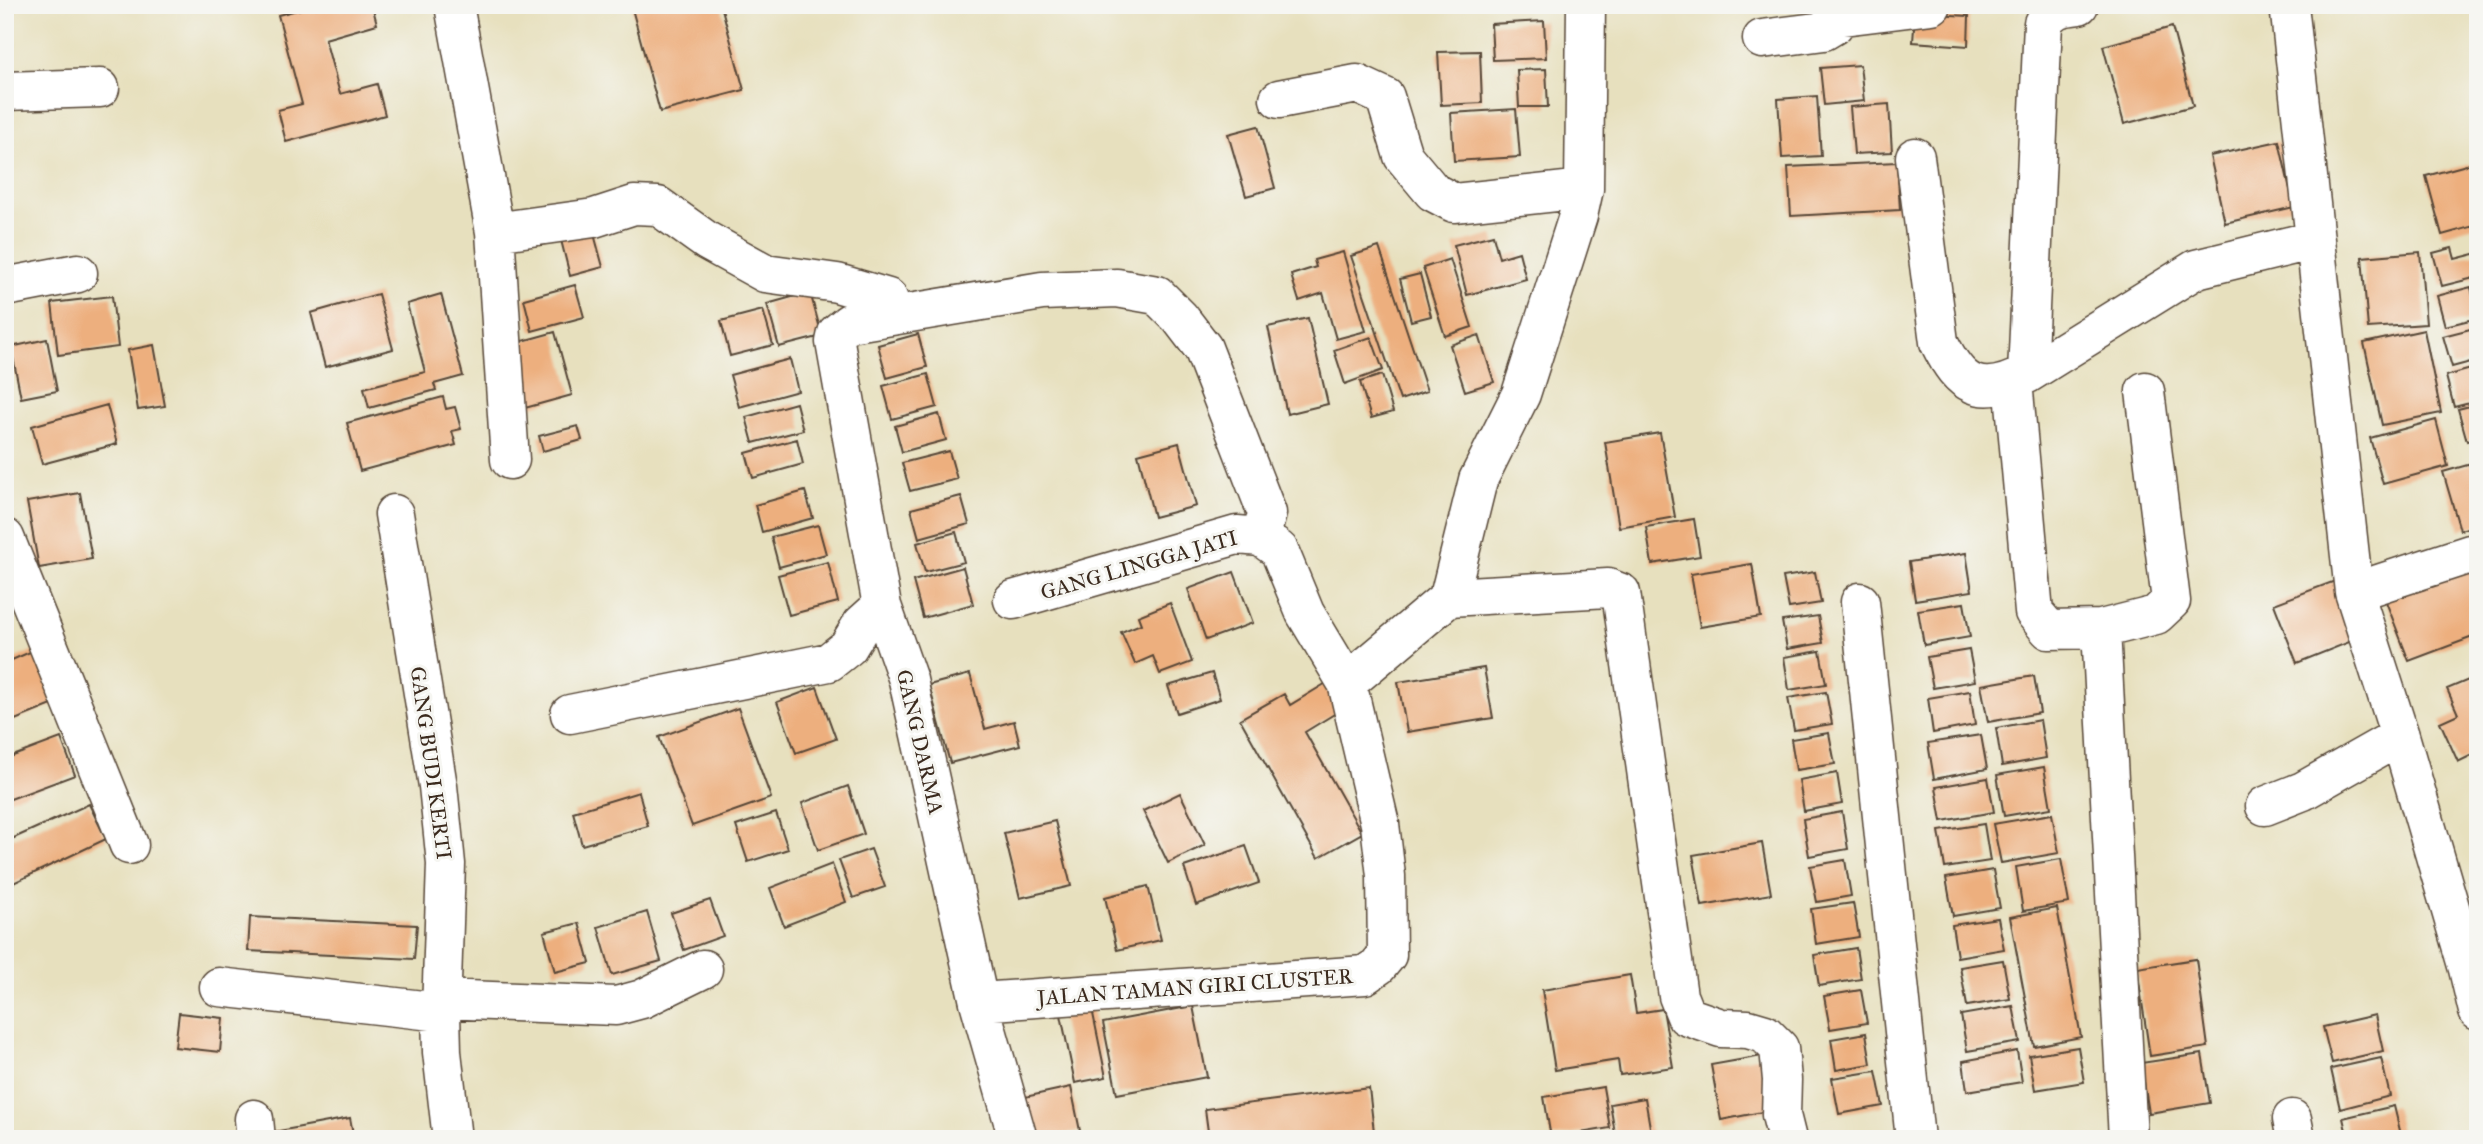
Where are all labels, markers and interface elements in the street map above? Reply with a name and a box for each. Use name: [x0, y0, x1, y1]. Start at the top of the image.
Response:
street label: GANG LINGGA JATI: [1037, 524, 1241, 606]
street label: GANG BUDI KERTI: [405, 665, 457, 861]
street label: GANG DARMA: [891, 667, 949, 817]
street label: JALAN TAMAN GIRI CLUSTER: [1034, 963, 1355, 1011]

